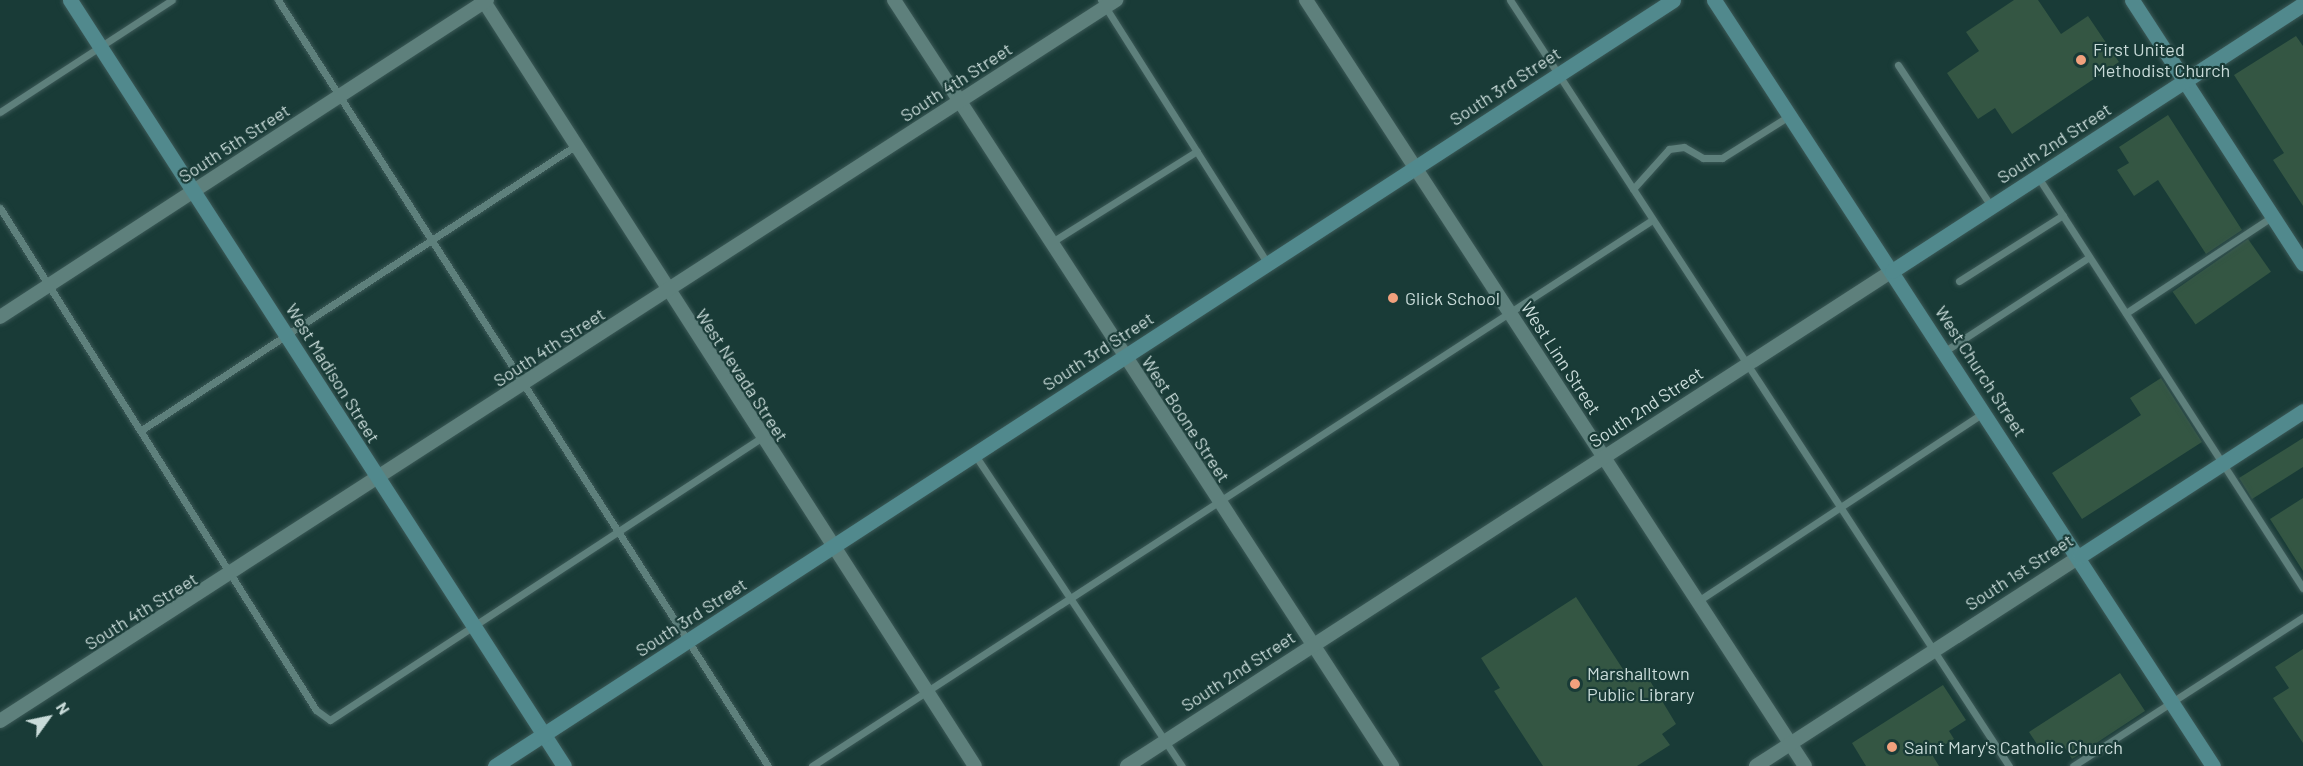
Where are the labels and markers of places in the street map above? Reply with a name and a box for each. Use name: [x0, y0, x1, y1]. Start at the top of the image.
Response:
place label: First United Methodist Church: [2093, 39, 2230, 82]
marker: First United Methodist Church: [2074, 53, 2088, 67]
place label: Glick School: [1405, 287, 1500, 309]
marker: Glick School: [1386, 291, 1400, 305]
place label: Marshalltown Public Library: [1587, 663, 1695, 706]
marker: Marshalltown Public Library: [1568, 677, 1582, 691]
place label: Saint Mary's Catholic Church: [1904, 736, 2123, 758]
marker: Saint Mary's Catholic Church: [1885, 740, 1899, 754]

